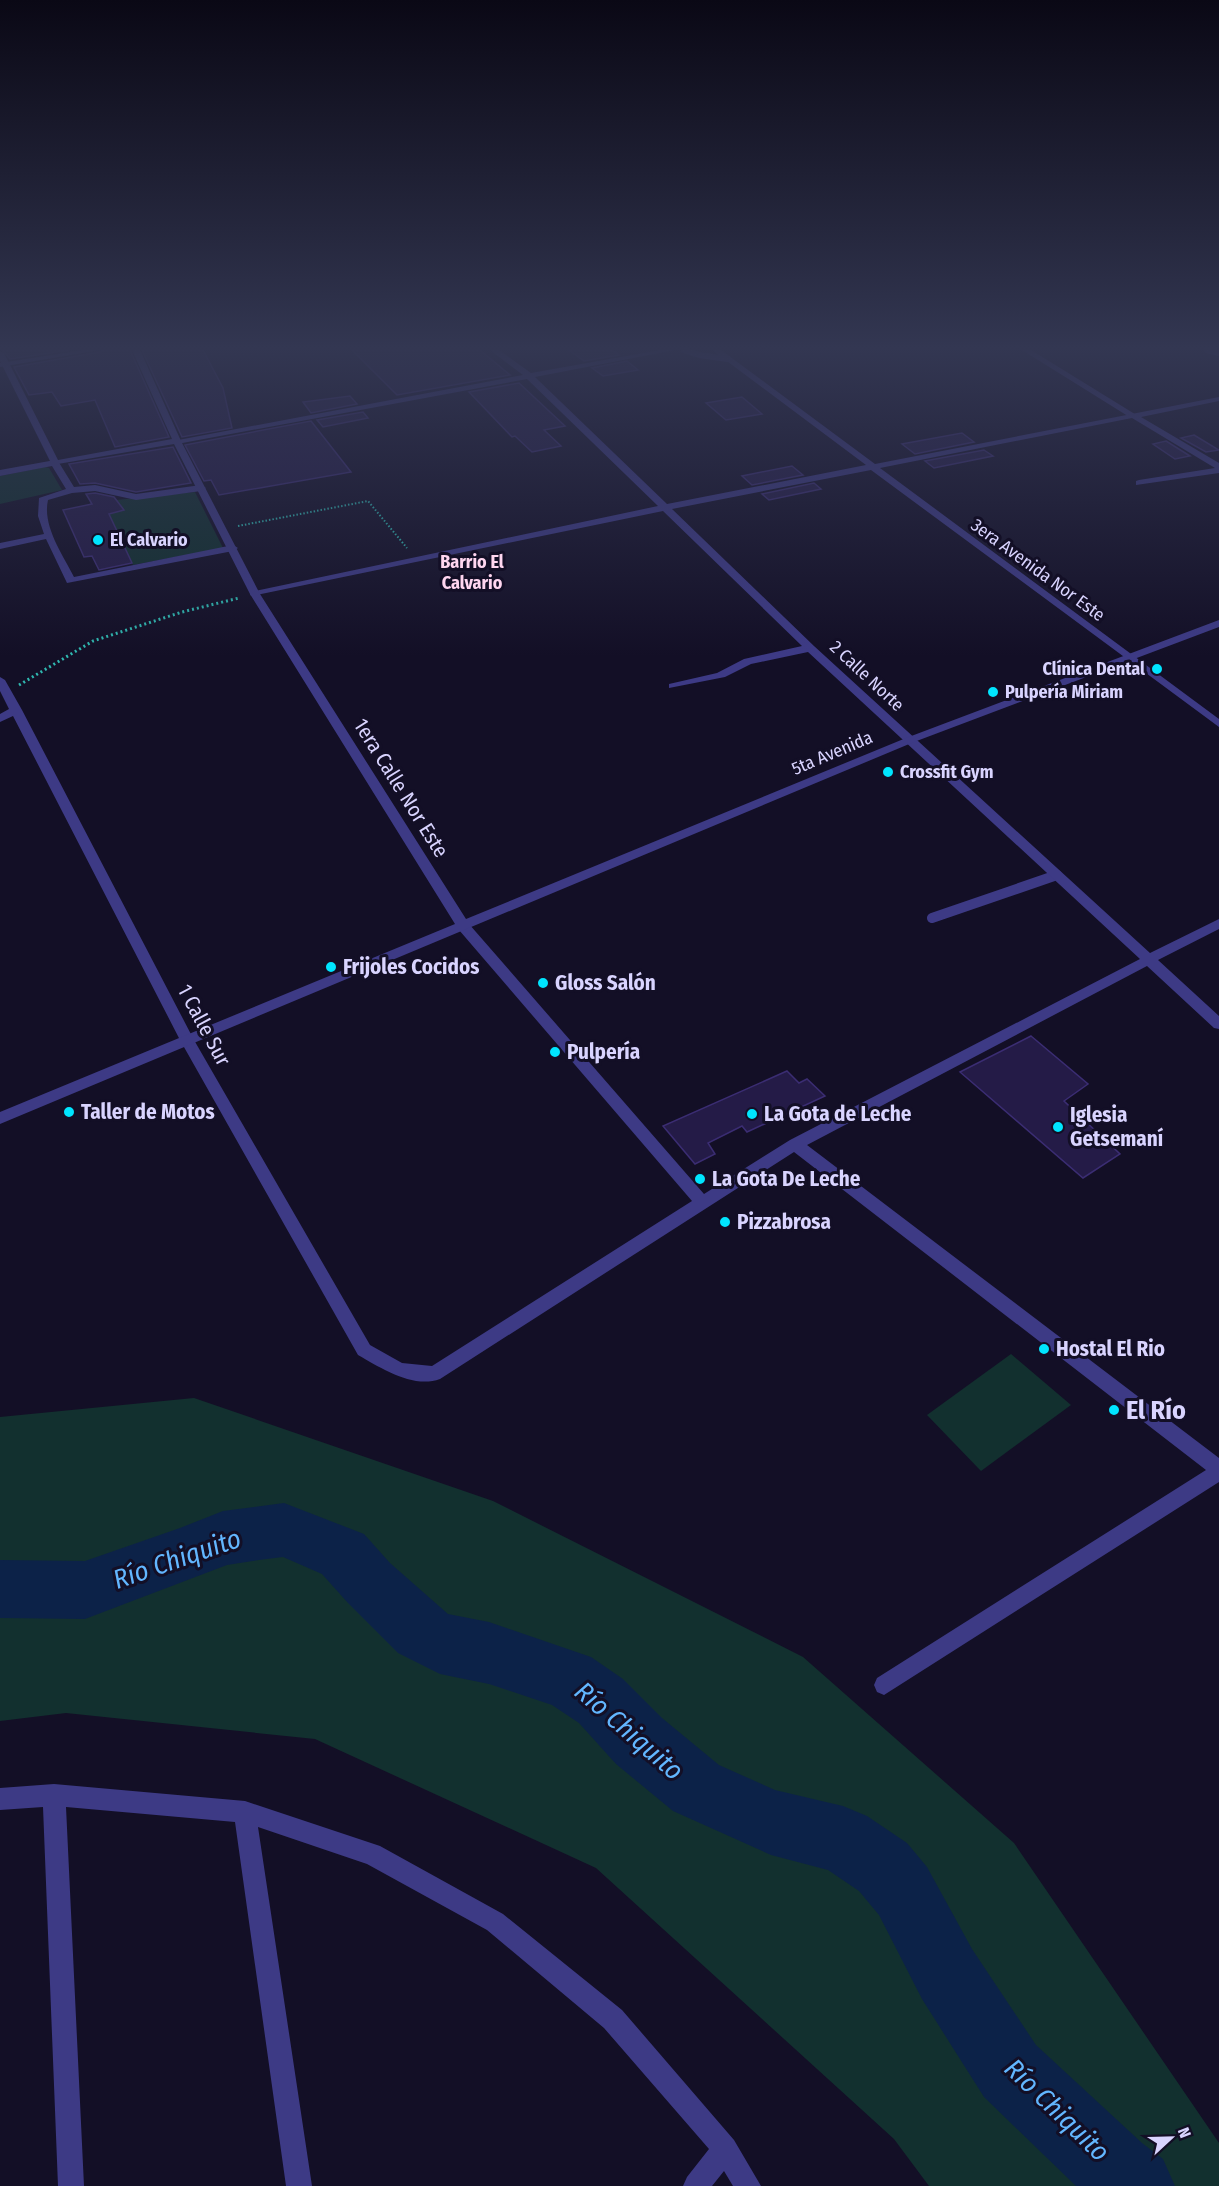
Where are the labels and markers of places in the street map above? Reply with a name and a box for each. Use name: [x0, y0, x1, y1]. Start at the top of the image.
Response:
place label: El Calvario: [110, 529, 188, 551]
marker: El Calvario: [91, 533, 105, 547]
place label: Clínica Dental: [1043, 658, 1145, 680]
marker: Clínica Dental: [1150, 662, 1164, 676]
place label: Pulpería Miriam: [1005, 681, 1123, 703]
marker: Pulpería Miriam: [986, 685, 1000, 699]
place label: Crossfit Gym: [900, 761, 993, 783]
marker: Crossfit Gym: [881, 765, 895, 779]
place label: Frijoles Cocidos: [343, 954, 479, 980]
marker: Frijoles Cocidos: [324, 960, 338, 974]
place label: Gloss Salón: [555, 970, 656, 996]
marker: Gloss Salón: [536, 976, 550, 990]
place label: Pulpería: [567, 1039, 640, 1065]
marker: Pulpería: [548, 1045, 562, 1059]
place label: Taller de Motos: [81, 1099, 215, 1125]
place label: La Gota de Leche: [764, 1101, 912, 1127]
place label: Iglesia Getsemaní: [1070, 1102, 1164, 1152]
marker: Taller de Motos: [62, 1105, 76, 1119]
marker: La Gota de Leche: [745, 1107, 759, 1121]
marker: Iglesia Getsemaní: [1051, 1120, 1065, 1134]
place label: La Gota De Leche: [712, 1166, 861, 1192]
marker: La Gota De Leche: [693, 1172, 707, 1186]
place label: Pizzabrosa: [737, 1209, 831, 1235]
marker: Pizzabrosa: [718, 1215, 732, 1229]
place label: Hostal El Rio: [1056, 1336, 1165, 1362]
marker: Hostal El Rio: [1037, 1342, 1051, 1356]
place label: El Río: [1126, 1395, 1186, 1426]
marker: El Río: [1107, 1403, 1121, 1417]

